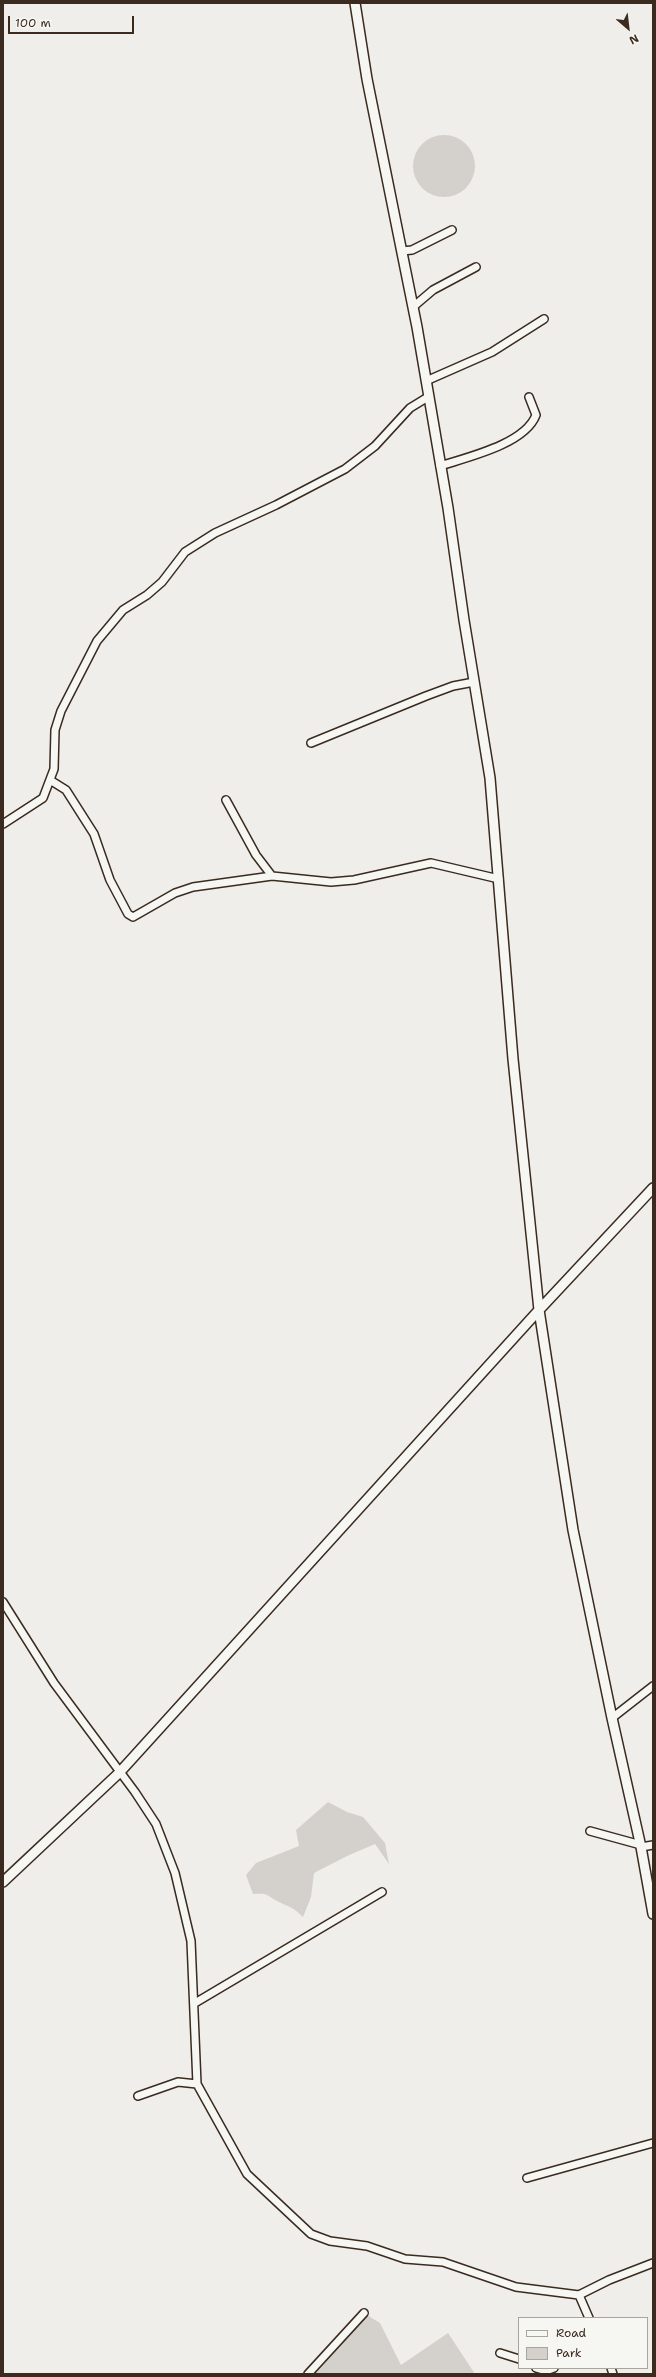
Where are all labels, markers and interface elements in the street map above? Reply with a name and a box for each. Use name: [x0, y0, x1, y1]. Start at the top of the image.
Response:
scale bar: [10, 8, 136, 34]
north arrow: [608, 8, 648, 48]
text: 100 m: [15, 15, 51, 31]
text: N: [626, 30, 641, 48]
legend: [518, 2317, 648, 2369]
text: Road: [556, 2325, 586, 2341]
text: Park: [556, 2345, 582, 2361]

